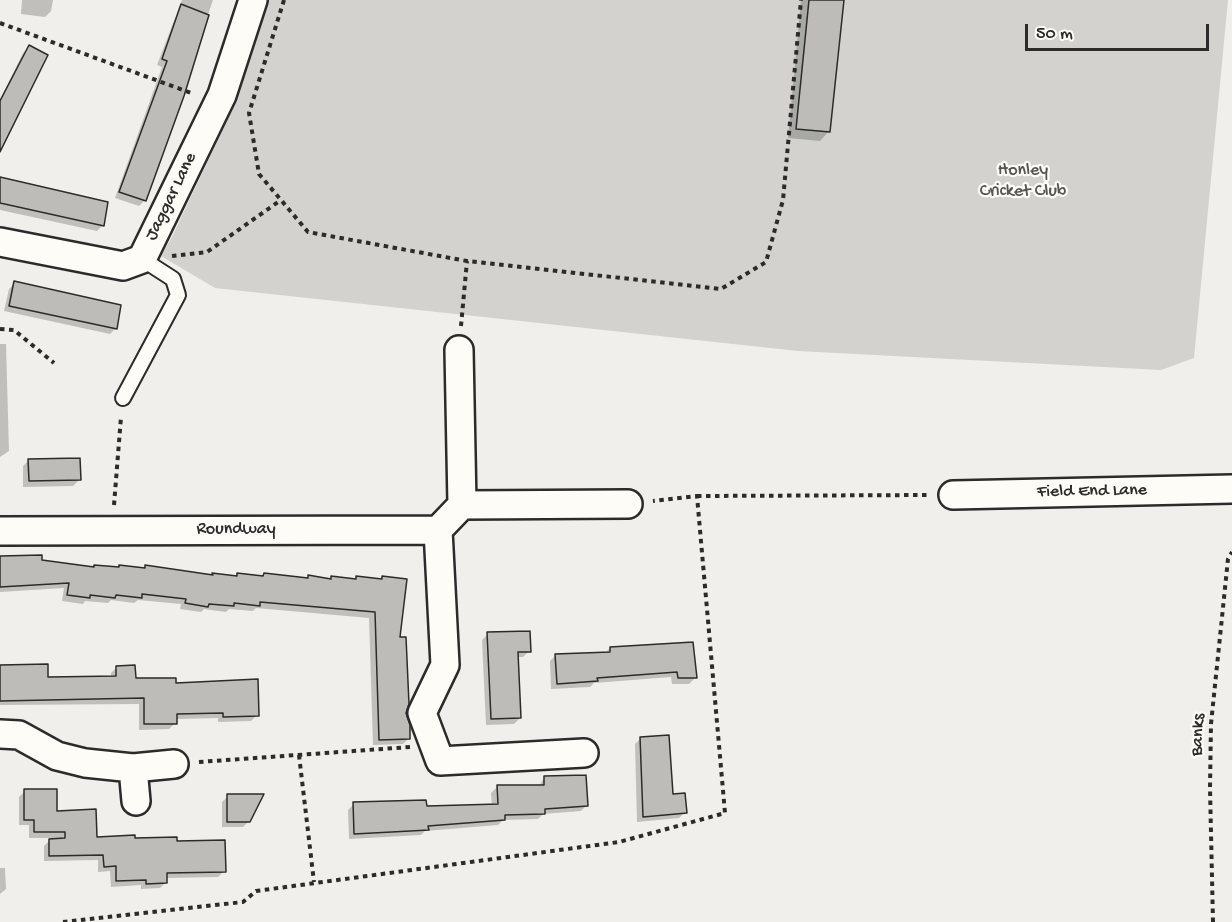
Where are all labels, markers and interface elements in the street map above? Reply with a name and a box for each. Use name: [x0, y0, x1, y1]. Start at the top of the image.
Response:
scale bar: [1028, 12, 1212, 50]
text: 50 m: [1036, 24, 1073, 45]
street label: Jaggar Lane: [141, 150, 203, 244]
park label: Honley Cricket Club: [980, 160, 1066, 202]
street label: Field End Lane: [1037, 480, 1147, 504]
street label: Roundway: [196, 519, 276, 541]
street label: Banks: [1187, 713, 1211, 757]

